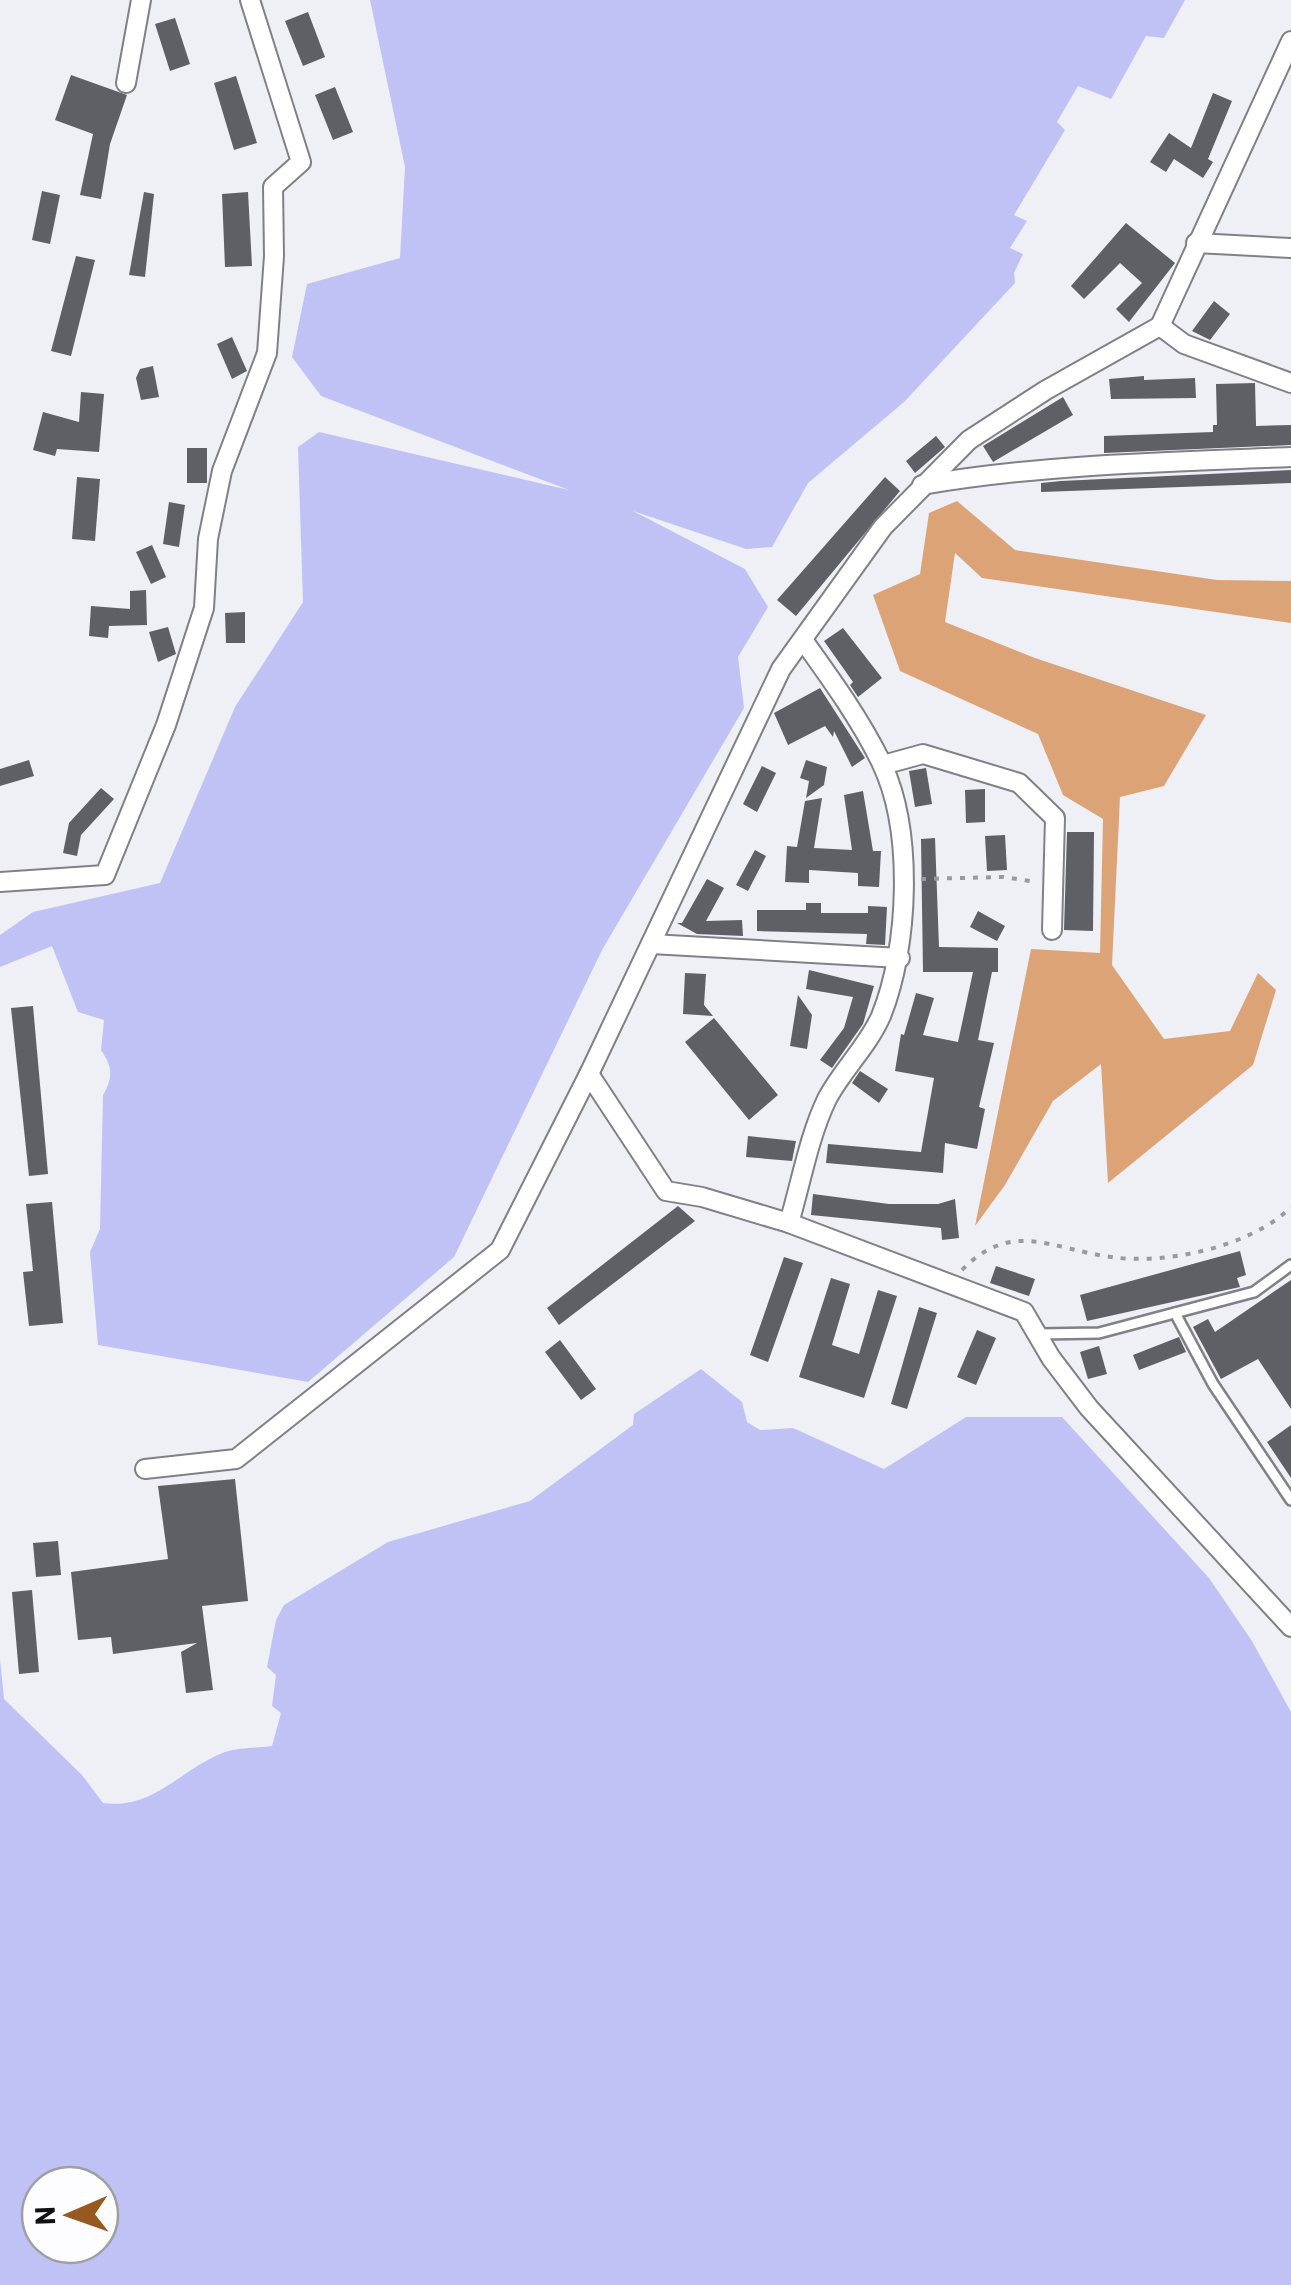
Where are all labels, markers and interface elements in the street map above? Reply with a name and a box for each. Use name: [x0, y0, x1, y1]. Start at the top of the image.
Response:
north arrow: [20, 2165, 120, 2265]
text: N: [27, 2206, 61, 2226]

